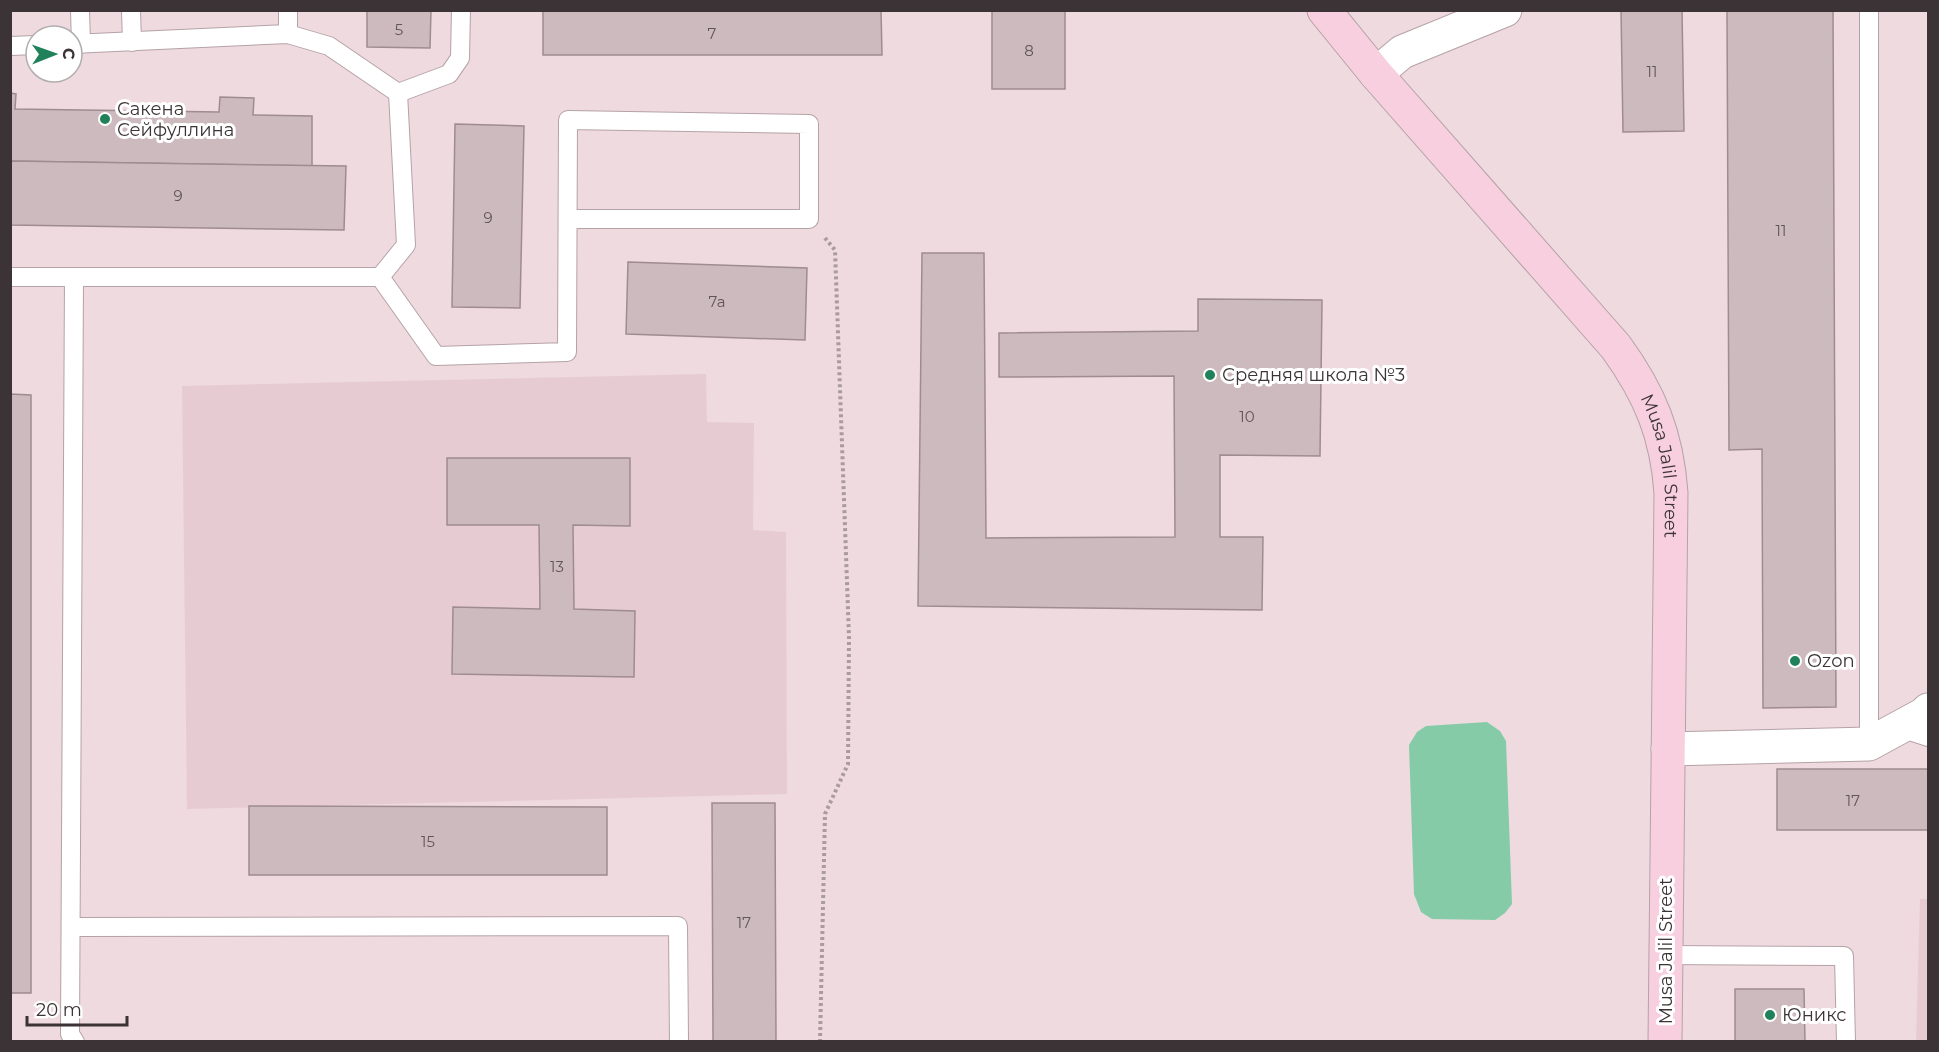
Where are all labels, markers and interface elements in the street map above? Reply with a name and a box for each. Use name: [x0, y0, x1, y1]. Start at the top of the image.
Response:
house number: 5: [395, 20, 403, 39]
north arrow: [24, 24, 84, 84]
house number: 7: [708, 24, 717, 43]
house number: 8: [1024, 41, 1034, 60]
text: С: [59, 48, 78, 60]
house number: 11: [1647, 62, 1657, 81]
place label: Сакена Сейфуллина: [117, 98, 234, 141]
marker: Сакена Сейфуллина: [98, 112, 112, 126]
house number: 9: [173, 186, 183, 205]
house number: 9: [483, 208, 493, 227]
house number: 11: [1776, 221, 1786, 240]
house number: 7а: [709, 292, 726, 311]
place label: Средняя школа №3: [1222, 364, 1405, 386]
marker: Средняя школа №3: [1203, 368, 1217, 382]
street label: Musa Jalil Street: [1636, 391, 1682, 538]
house number: 10: [1239, 407, 1255, 426]
house number: 13: [550, 557, 564, 576]
place label: Ozon: [1807, 650, 1855, 672]
marker: Ozon: [1788, 654, 1802, 668]
house number: 17: [1846, 791, 1860, 810]
house number: 15: [421, 832, 435, 851]
street label: Musa Jalil Street: [1655, 878, 1677, 1024]
house number: 17: [737, 913, 751, 932]
scale bar: [27, 989, 128, 1027]
text: 20 m: [36, 999, 82, 1021]
place label: Юникс: [1782, 1004, 1846, 1026]
marker: Юникс: [1763, 1008, 1777, 1022]

